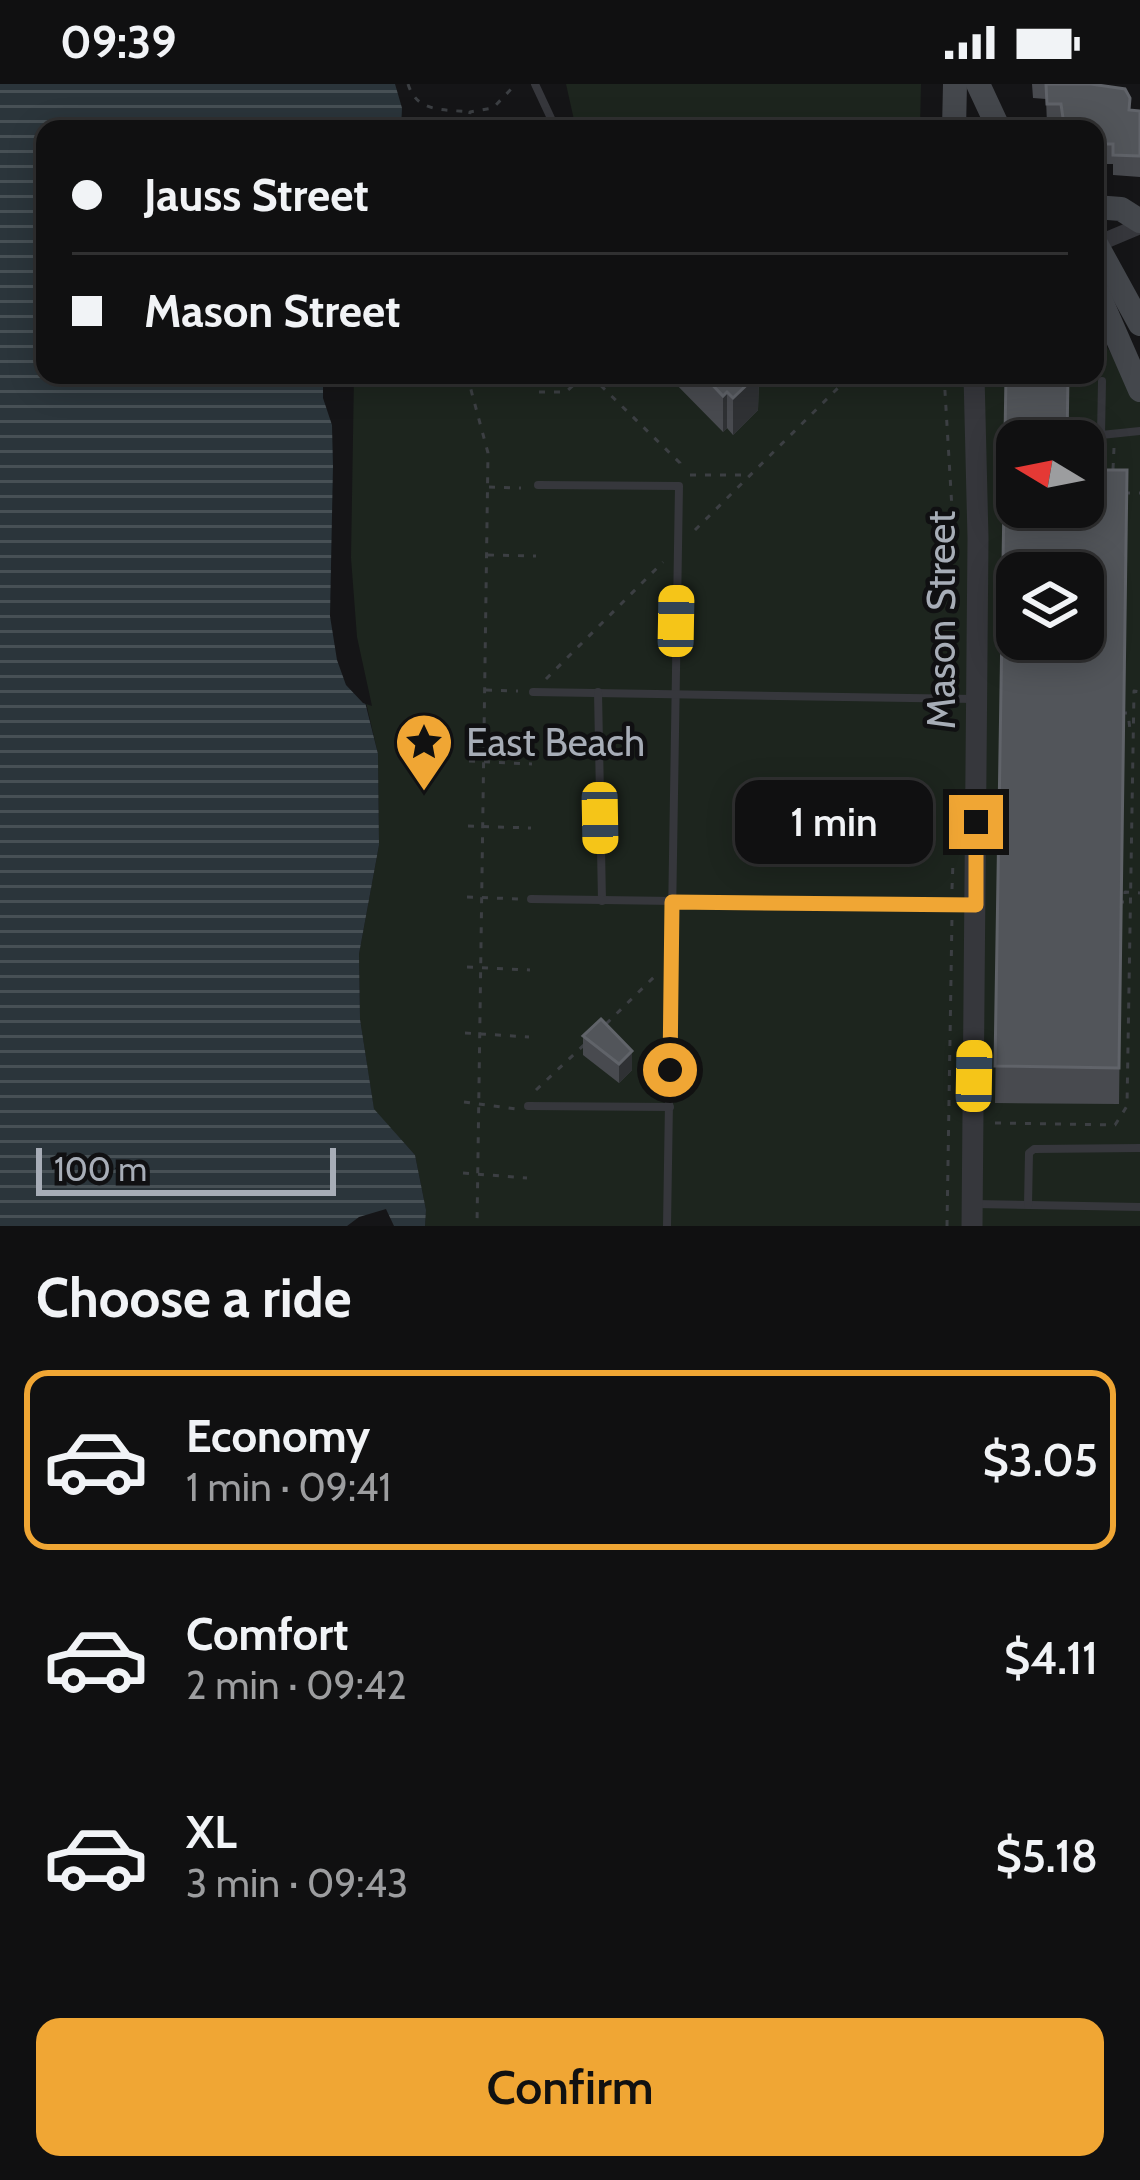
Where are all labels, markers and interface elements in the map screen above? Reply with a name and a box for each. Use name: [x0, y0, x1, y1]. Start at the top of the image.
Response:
text: 09:39: [60, 15, 177, 69]
text: Jauss Street: [144, 168, 369, 222]
text: Mason Street: [144, 284, 401, 338]
north arrow: [996, 420, 1104, 528]
map controls: [996, 420, 1104, 660]
street label: Mason Street: [917, 511, 965, 729]
button: layers: [996, 552, 1104, 660]
car: [657, 585, 695, 657]
place icon: East Beach: [393, 711, 455, 793]
place label: East Beach: [466, 718, 645, 766]
callout: 1 min: [736, 780, 934, 864]
car: [581, 782, 619, 854]
route end: [949, 795, 1003, 849]
text: 1 min: [790, 798, 878, 846]
car: [955, 1040, 993, 1112]
route start: [643, 1043, 697, 1097]
scale bar: [36, 1142, 336, 1195]
text: 100 m: [54, 1149, 147, 1189]
text: Choose a ride: [36, 1265, 351, 1331]
icon: car: [42, 1406, 150, 1514]
text: Economy: [186, 1409, 370, 1463]
text: $3.05: [982, 1433, 1098, 1487]
text: 1 min · 09:41: [186, 1463, 391, 1511]
icon: car: [42, 1604, 150, 1712]
text: Comfort: [186, 1607, 349, 1661]
text: $4.11: [1004, 1631, 1098, 1685]
text: 2 min · 09:42: [186, 1661, 407, 1709]
icon: car: [42, 1802, 150, 1910]
text: XL: [186, 1805, 237, 1859]
text: $5.18: [995, 1829, 1098, 1883]
text: 3 min · 09:43: [186, 1859, 408, 1907]
button: Confirm: [36, 2018, 1104, 2156]

